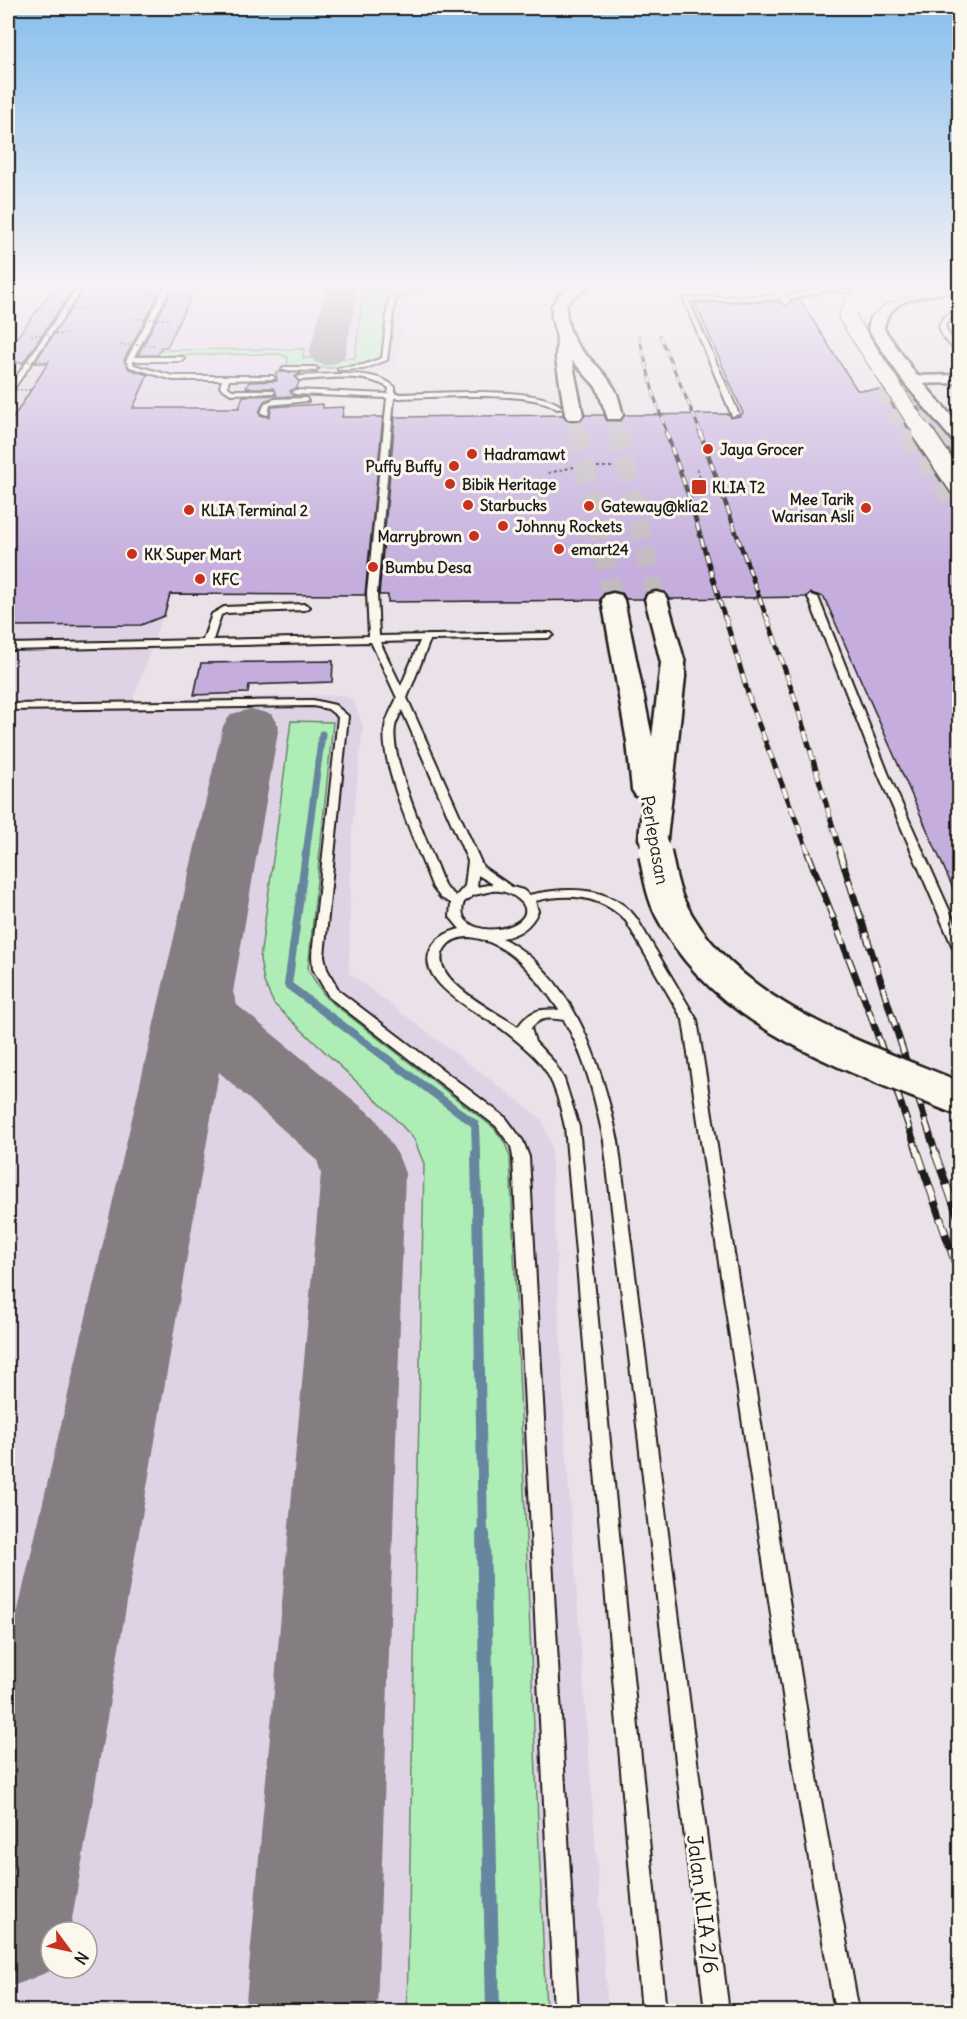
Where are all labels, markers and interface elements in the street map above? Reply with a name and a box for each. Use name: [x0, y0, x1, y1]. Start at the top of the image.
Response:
place label: Jaya Grocer: [720, 440, 804, 460]
marker: Jaya Grocer: [701, 442, 715, 456]
place label: Hadramawt: [484, 445, 566, 464]
marker: Hadramawt: [465, 447, 479, 461]
place label: Puffy Buffy: [365, 457, 442, 477]
marker: Puffy Buffy: [447, 459, 461, 473]
place label: Bibik Heritage: [462, 475, 556, 495]
marker: Bibik Heritage: [443, 477, 457, 491]
marker: KLIA T2: [690, 478, 708, 496]
place label: KLIA T2: [712, 478, 765, 497]
place label: Mee Tarik Warisan Asli: [772, 490, 854, 526]
place label: Starbucks: [480, 496, 547, 515]
place label: Gateway@klia2: [601, 497, 708, 517]
marker: Starbucks: [461, 498, 475, 512]
marker: Gateway@klia2: [582, 499, 596, 513]
place label: KLIA Terminal 2: [201, 501, 308, 520]
marker: Mee Tarik Warisan Asli: [859, 501, 873, 515]
marker: KLIA Terminal 2: [182, 503, 196, 517]
place label: Johnny Rockets: [515, 517, 622, 537]
marker: Johnny Rockets: [496, 519, 510, 533]
place label: Marrybrown: [377, 527, 462, 547]
marker: Marrybrown: [467, 529, 481, 543]
place label: emart24: [571, 540, 629, 559]
marker: emart24: [552, 542, 566, 556]
place label: KK Super Mart: [144, 545, 242, 565]
marker: KK Super Mart: [125, 547, 139, 561]
place label: Bumbu Desa: [385, 558, 472, 577]
marker: Bumbu Desa: [366, 560, 380, 574]
place label: KFC: [212, 570, 240, 589]
marker: KFC: [193, 572, 207, 586]
street label: Perlepasan: [636, 794, 674, 886]
street label: Jalan KLIA 2/6: [681, 1833, 725, 1975]
north arrow: [39, 1920, 99, 1980]
text: N: [70, 1948, 93, 1968]

